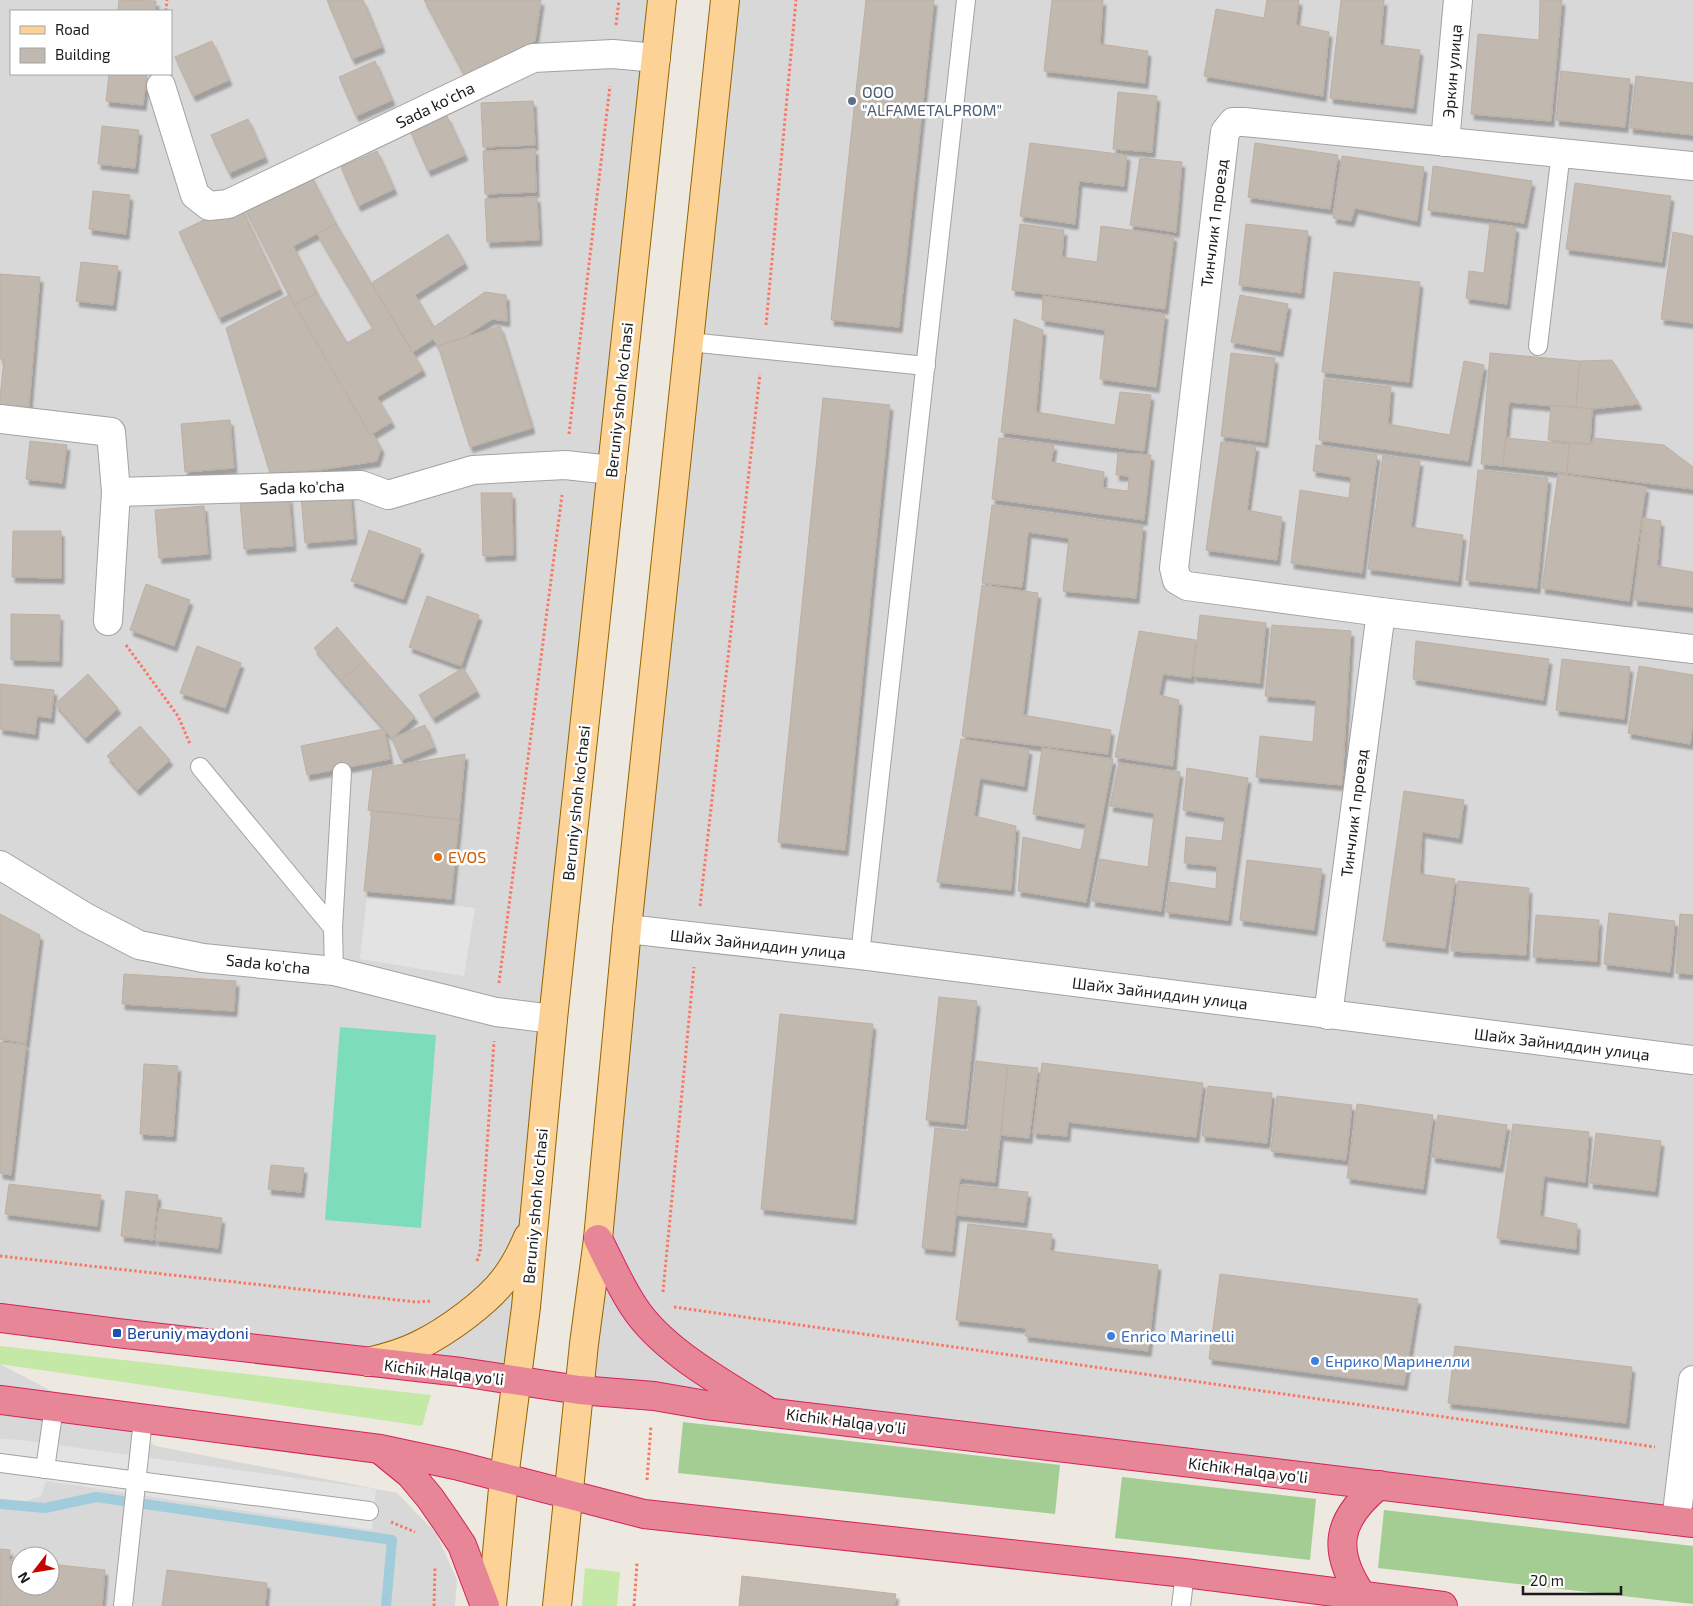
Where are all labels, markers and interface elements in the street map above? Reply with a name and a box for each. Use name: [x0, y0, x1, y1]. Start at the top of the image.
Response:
legend: [10, 10, 172, 75]
text: Road: [55, 20, 90, 38]
street label: Эркин улица: [1438, 23, 1466, 119]
text: Building: [55, 45, 111, 63]
street label: Sada ko'cha: [392, 77, 477, 132]
place label: OOO "ALFAMETALPROM": [862, 82, 1002, 119]
marker: OOO "ALFAMETALPROM": [846, 95, 858, 107]
street label: Тинчлик 1 проезд: [1196, 158, 1231, 288]
street label: Beruniy shoh ko'chasi: [601, 321, 636, 479]
street label: Sada ko'cha: [259, 476, 345, 497]
street label: Beruniy shoh ko'chasi: [558, 724, 593, 882]
street label: Тинчлик 1 проезд: [1336, 748, 1371, 878]
place label: EVOS: [448, 847, 486, 866]
marker: EVOS: [432, 851, 444, 863]
street label: Шайх Зайниддин улица: [669, 925, 847, 963]
street label: Sada ko'cha: [225, 950, 311, 977]
street label: Шайх Зайниддин улица: [1071, 972, 1249, 1014]
street label: Шайх Зайниддин улица: [1473, 1023, 1651, 1065]
street label: Beruniy shoh ko'chasi: [518, 1127, 551, 1285]
place label: Beruniy maydoni: [127, 1323, 249, 1342]
place label: Enrico Marinelli: [1121, 1326, 1235, 1345]
marker: Beruniy maydoni: [111, 1327, 123, 1339]
marker: Enrico Marinelli: [1105, 1330, 1117, 1342]
place label: Енрико Маринелли: [1325, 1351, 1470, 1370]
street label: Kichik Halqa yo'li: [383, 1355, 505, 1388]
marker: Енрико Маринелли: [1309, 1355, 1321, 1367]
street label: Kichik Halqa yo'li: [785, 1404, 907, 1437]
street label: Kichik Halqa yo'li: [1187, 1453, 1309, 1486]
north arrow: [10, 1546, 60, 1596]
scale bar: [1523, 1564, 1620, 1596]
text: N: [14, 1569, 33, 1587]
text: 20 m: [1530, 1571, 1564, 1589]

